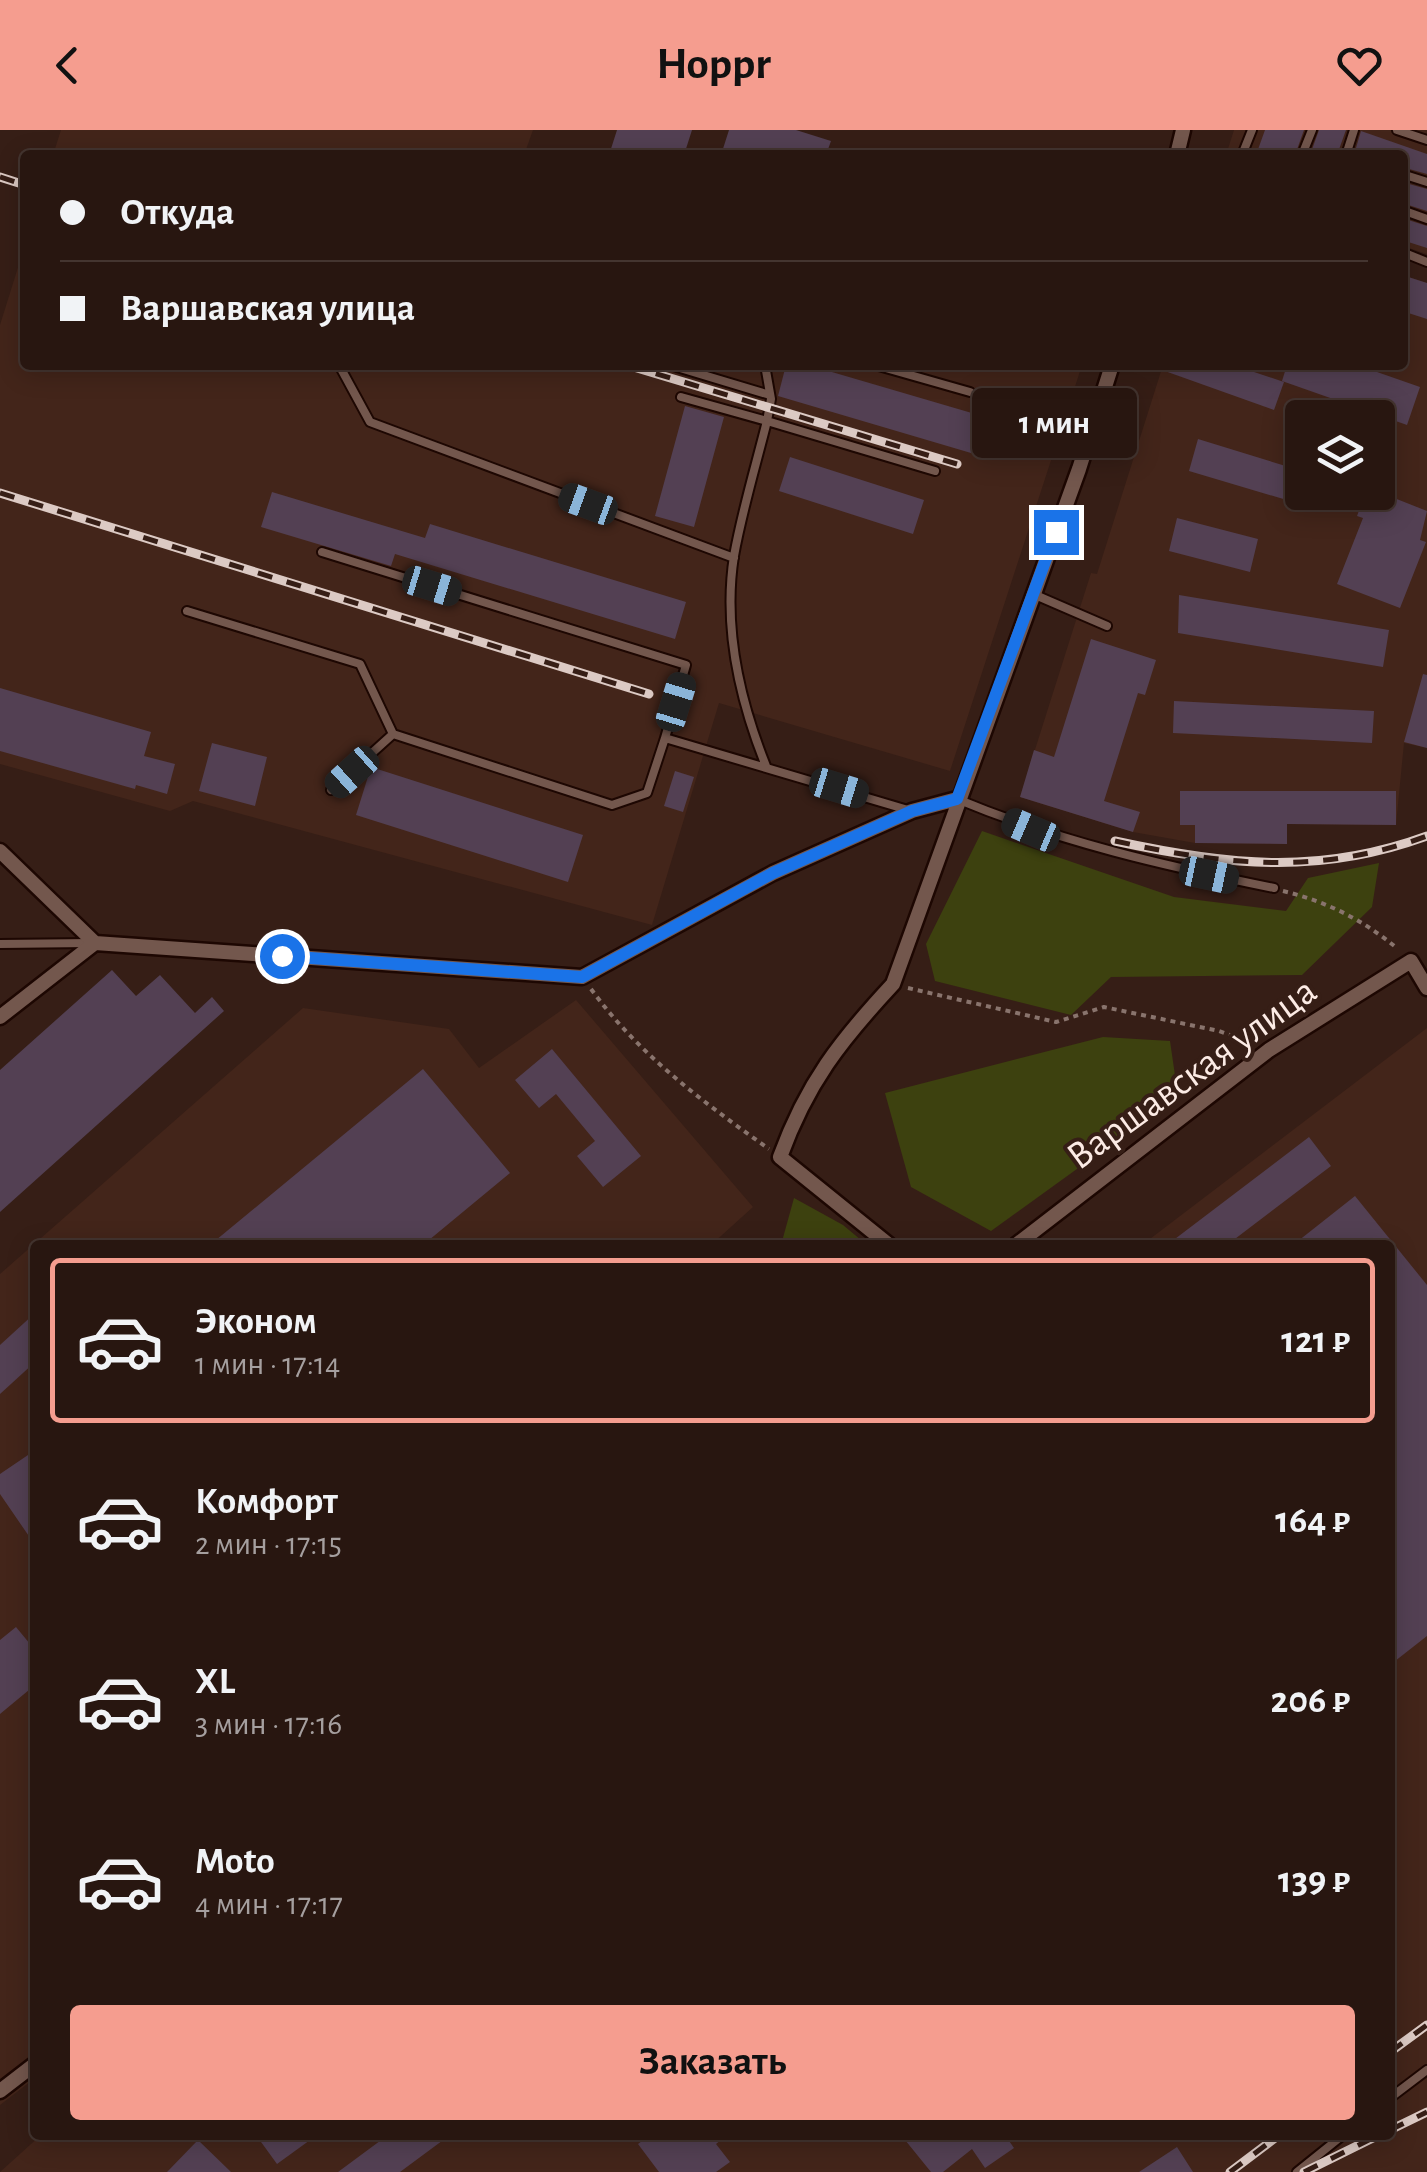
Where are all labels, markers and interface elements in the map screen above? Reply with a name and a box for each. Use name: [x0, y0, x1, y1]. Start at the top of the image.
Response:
icon: back: [40, 38, 95, 93]
icon: heart: [1332, 38, 1387, 93]
text: Hoppr: [656, 42, 771, 87]
text: Откуда: [120, 194, 234, 232]
text: Варшавская улица: [120, 290, 415, 328]
callout: 1 мин: [974, 387, 1138, 457]
map controls: [1285, 400, 1395, 510]
button: layers: [1285, 400, 1395, 510]
text: 1 мин: [1019, 407, 1090, 439]
car: [555, 480, 621, 528]
route end: [1034, 510, 1079, 555]
car: [399, 563, 465, 609]
car: [653, 669, 699, 735]
car: [320, 741, 384, 803]
car: [806, 765, 872, 811]
car: [998, 804, 1064, 856]
car: [1177, 854, 1241, 896]
route start: [260, 934, 305, 979]
street label: Варшавская улица: [1060, 970, 1324, 1178]
icon: car: [75, 1296, 165, 1386]
text: Эконом: [195, 1303, 317, 1341]
text: 121 ₽: [1281, 1322, 1350, 1360]
text: 1 мин · 17:14: [195, 1348, 340, 1380]
icon: car: [75, 1476, 165, 1566]
text: Комфорт: [195, 1483, 338, 1521]
text: 164 ₽: [1275, 1502, 1350, 1540]
text: 2 мин · 17:15: [195, 1528, 342, 1560]
icon: car: [75, 1656, 165, 1746]
text: XL: [195, 1663, 235, 1701]
text: 206 ₽: [1270, 1682, 1350, 1720]
text: 3 мин · 17:16: [195, 1708, 342, 1740]
icon: car: [75, 1836, 165, 1926]
text: Moto: [195, 1843, 275, 1881]
text: 139 ₽: [1278, 1862, 1350, 1900]
text: 4 мин · 17:17: [195, 1888, 343, 1920]
button: Заказать: [70, 2005, 1355, 2120]

